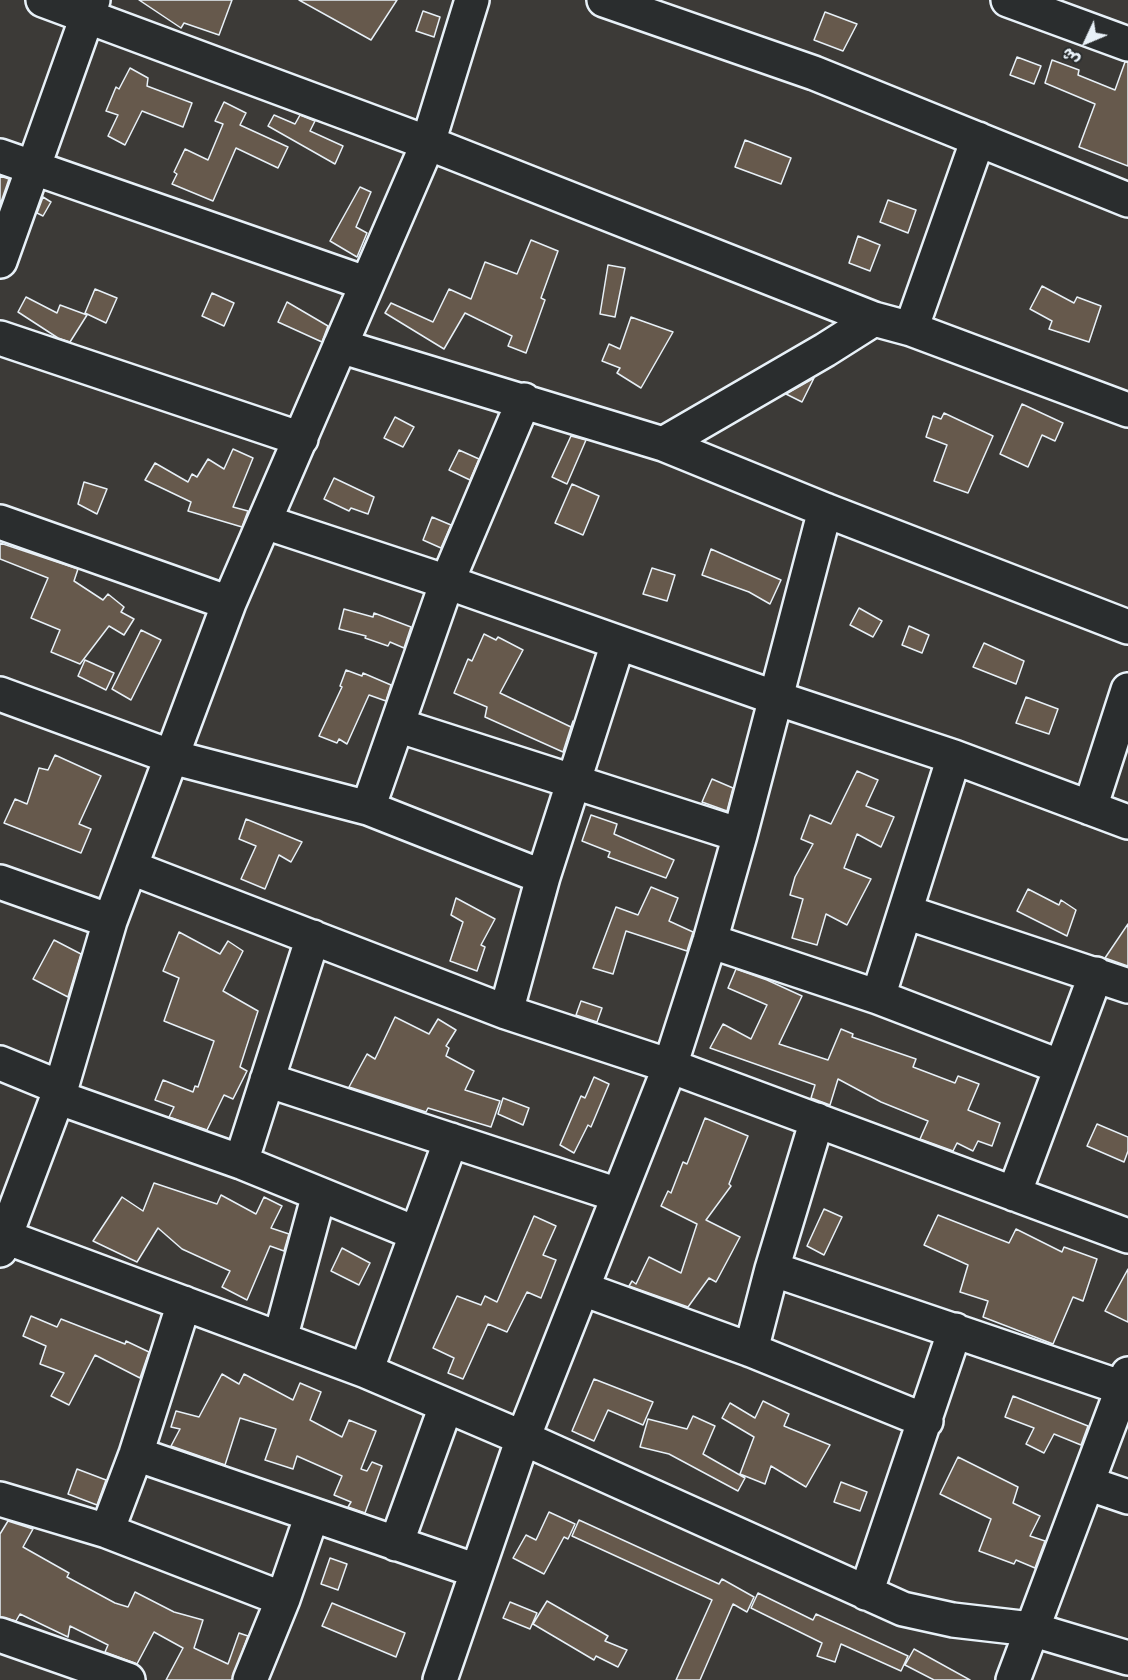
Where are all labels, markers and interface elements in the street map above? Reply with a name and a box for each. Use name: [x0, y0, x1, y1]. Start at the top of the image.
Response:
north arrow: [1056, 12, 1116, 72]
text: ش: [1060, 42, 1086, 68]

